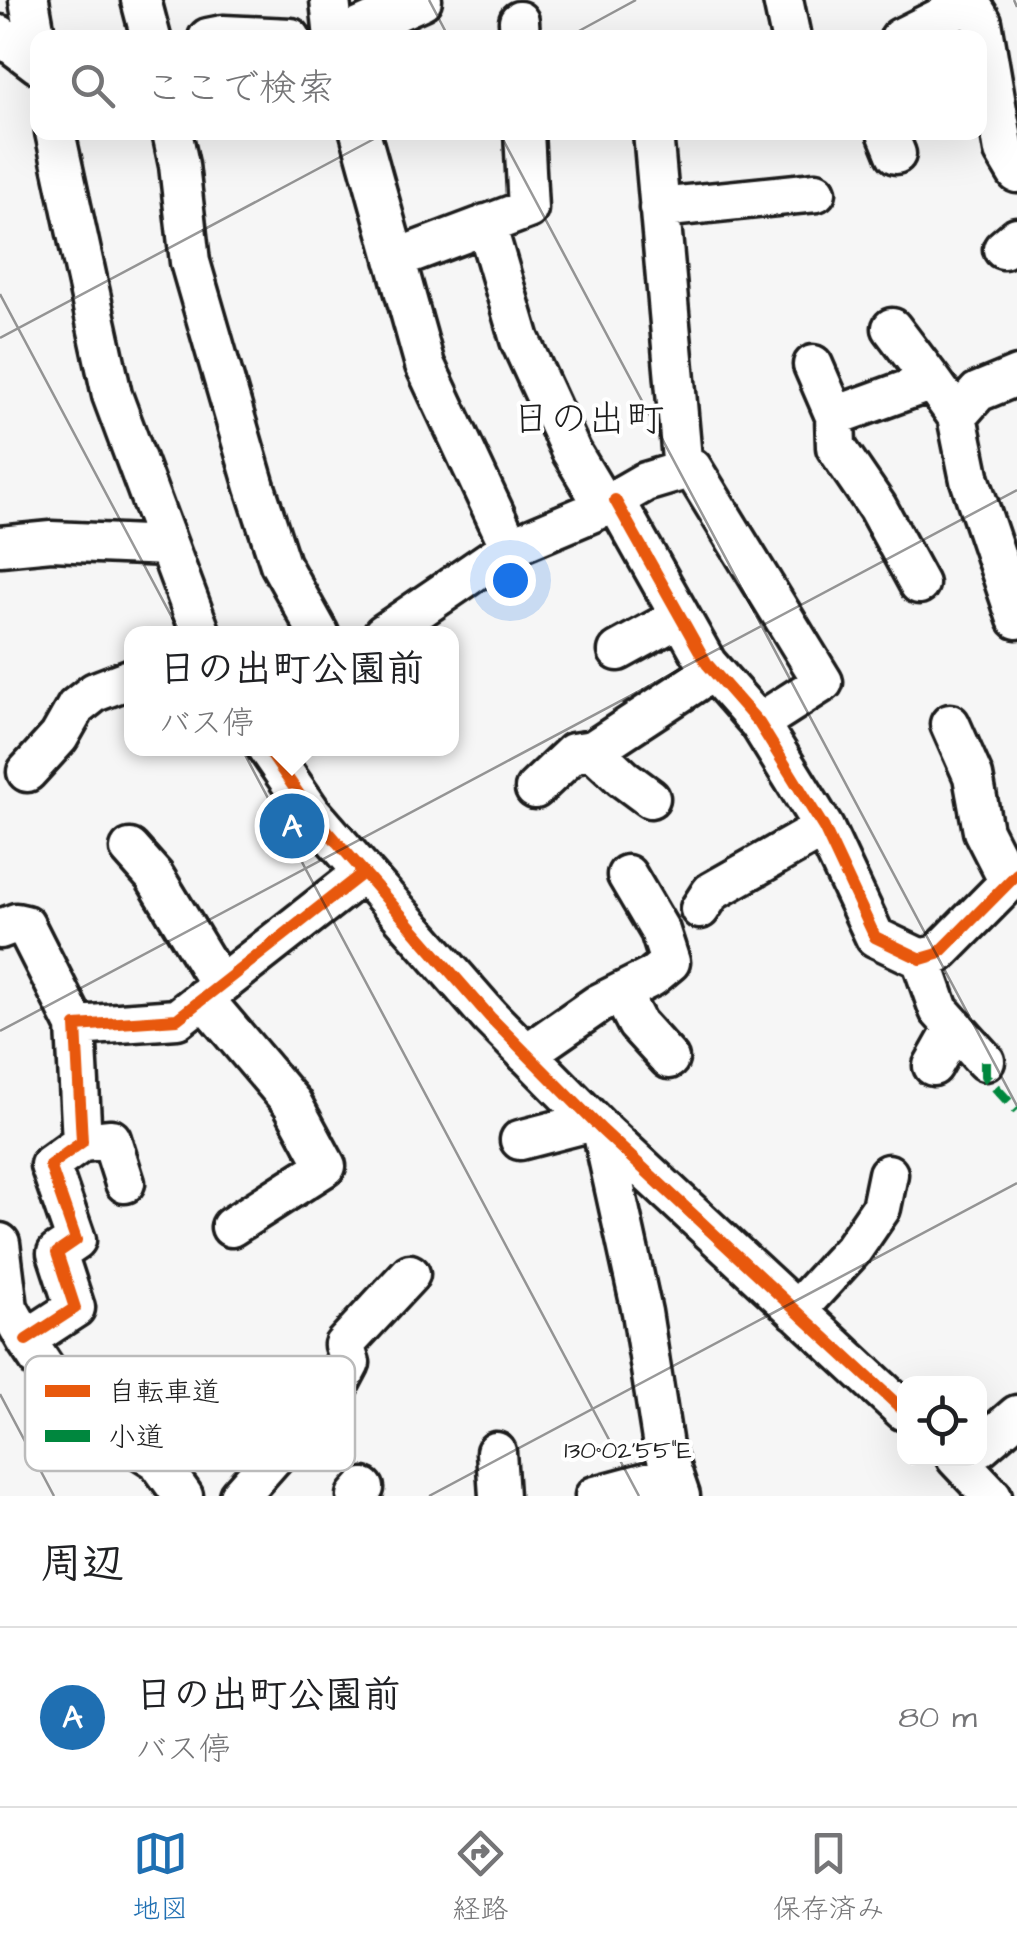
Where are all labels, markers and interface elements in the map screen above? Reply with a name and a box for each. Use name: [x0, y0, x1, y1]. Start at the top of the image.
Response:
search box: [30, 30, 987, 140]
icon: search: [65, 58, 120, 113]
text: ここで検索: [145, 63, 335, 115]
district label: 日の出町: [512, 394, 664, 446]
your location: [485, 555, 536, 606]
popup: [124, 626, 459, 756]
text: 日の出町公園前: [158, 644, 425, 696]
text: バス停: [158, 701, 255, 746]
pin: A: [260, 788, 324, 864]
legend: [25, 1356, 355, 1471]
text: 自転車道: [108, 1373, 220, 1412]
map controls: [897, 1376, 987, 1466]
button: locate: [897, 1376, 987, 1466]
text: 小道: [108, 1418, 164, 1457]
text: 130°02'55"E: [564, 1433, 692, 1468]
text: 周辺: [40, 1536, 124, 1594]
text: 日の出町公園前: [135, 1670, 401, 1722]
text: A: [62, 1695, 83, 1740]
text: 80 m: [898, 1695, 977, 1740]
text: バス停: [135, 1727, 231, 1772]
tab: 地図: [132, 1826, 188, 1929]
tab: 経路: [452, 1826, 509, 1929]
tab: 保存済み: [773, 1826, 885, 1929]

